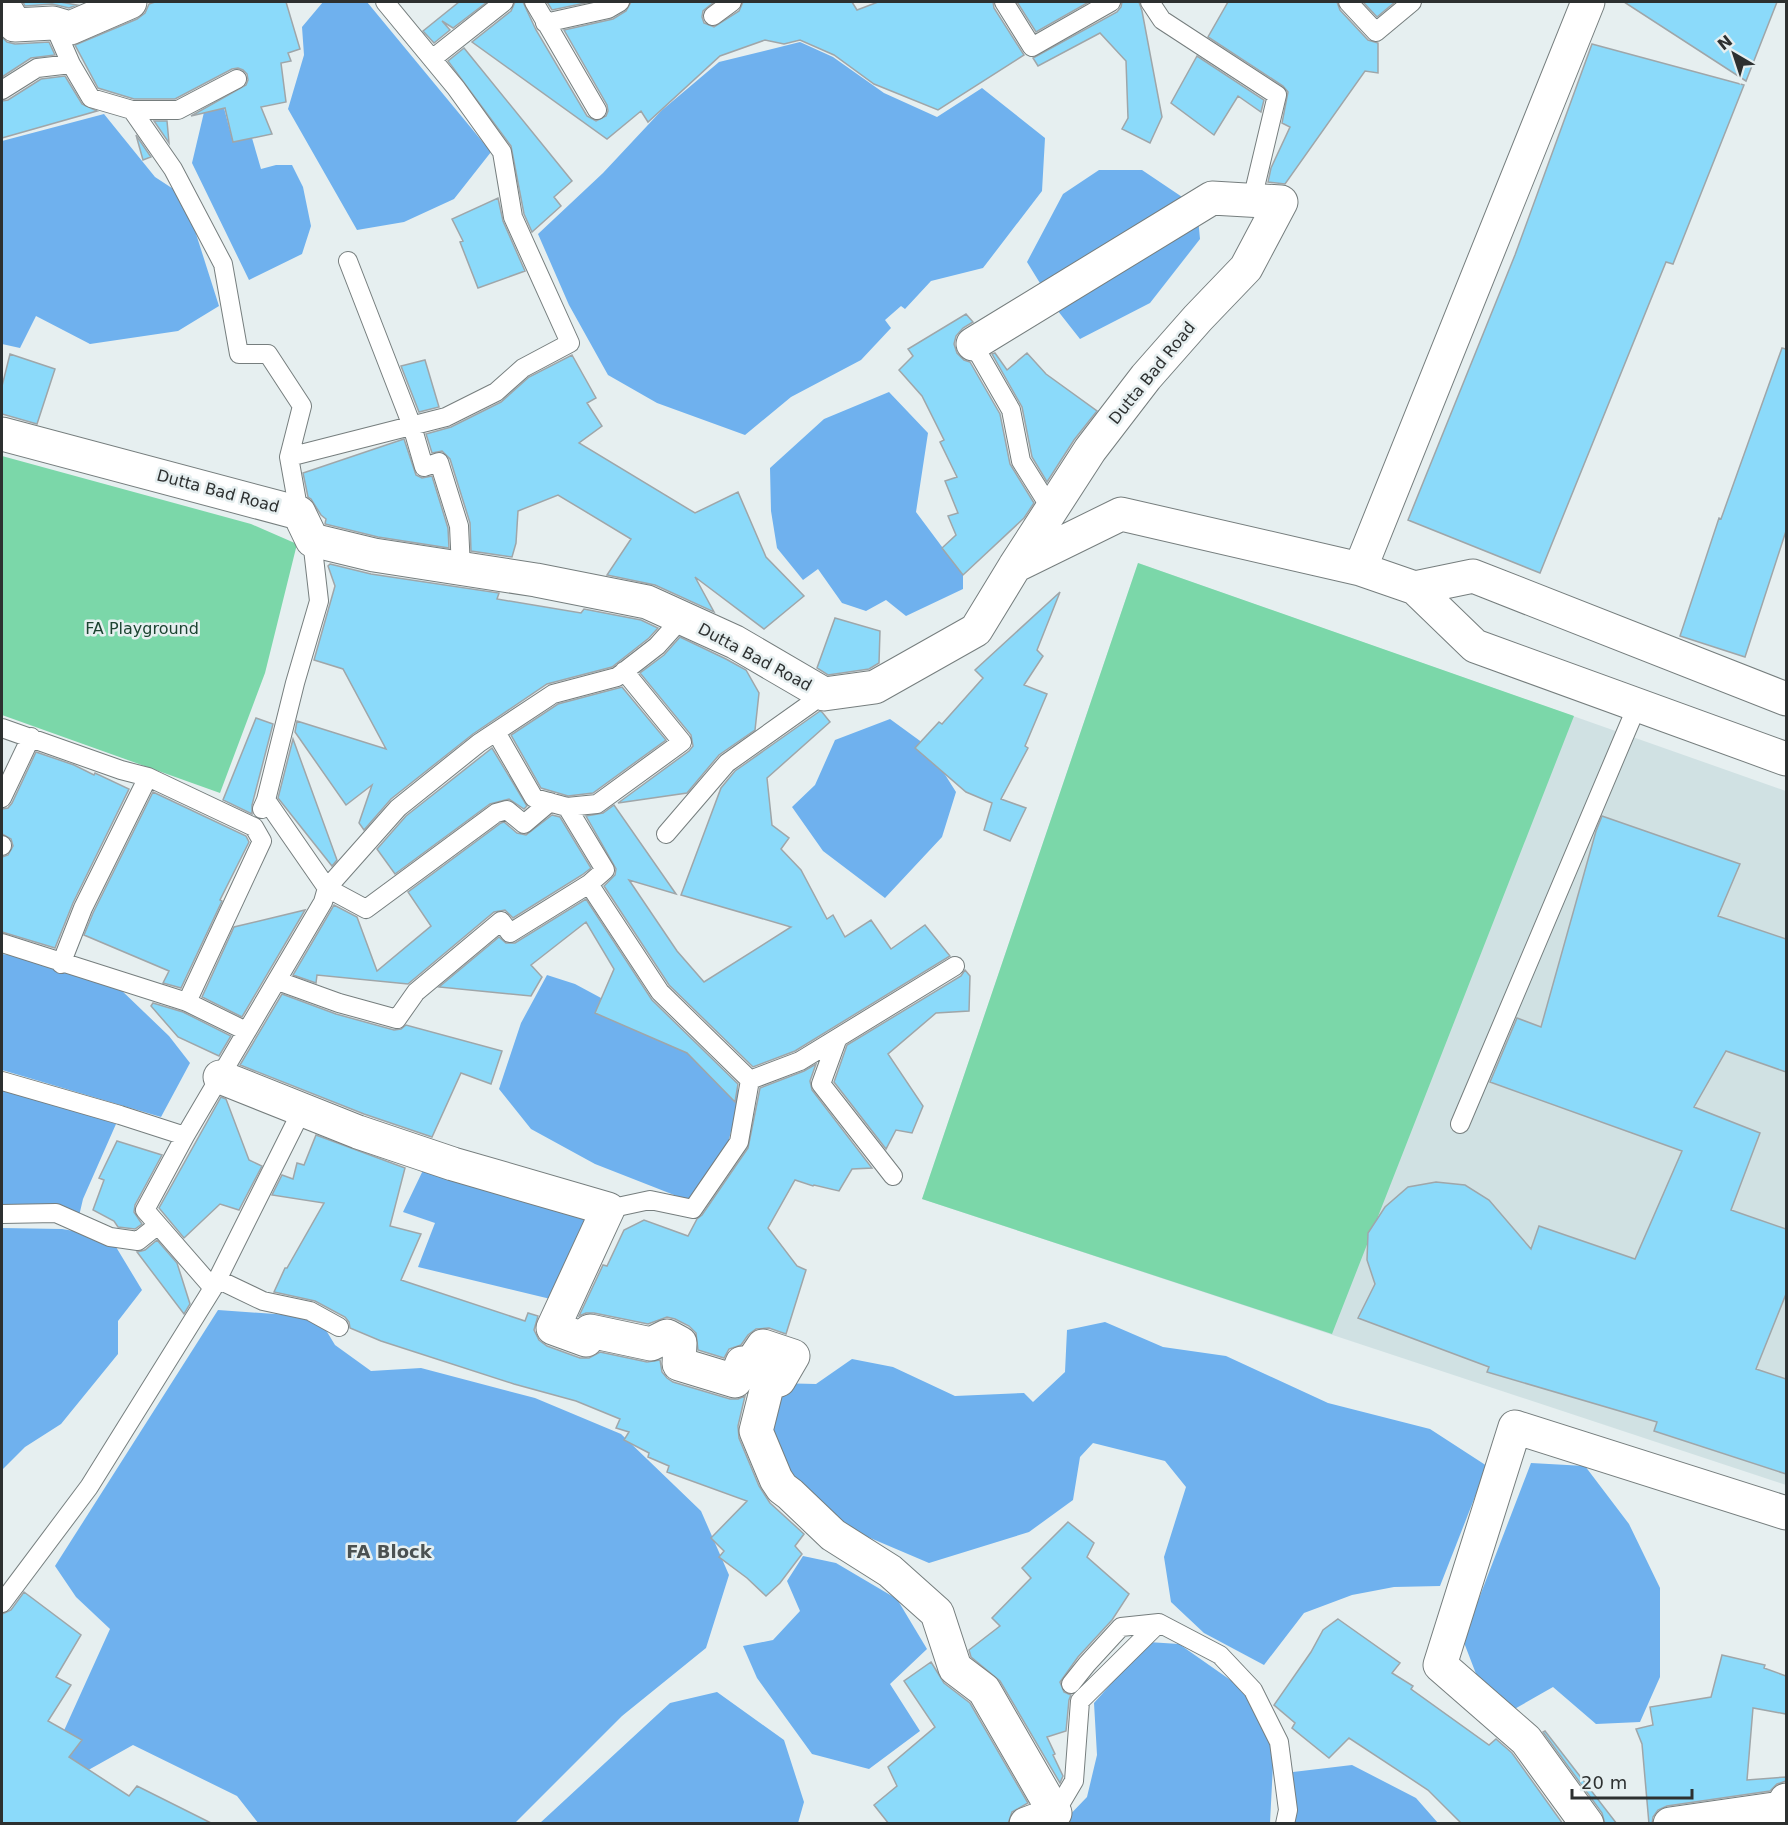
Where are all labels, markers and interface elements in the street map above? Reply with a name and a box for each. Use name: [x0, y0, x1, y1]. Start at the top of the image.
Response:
north arrow: [1704, 24, 1764, 84]
text: N: [1714, 31, 1736, 54]
street label: Dutta Bad Road: [1105, 318, 1199, 428]
street label: Dutta Bad Road: [155, 466, 281, 516]
park label: FA Playground: [85, 619, 199, 638]
street label: Dutta Bad Road: [695, 619, 815, 695]
district label: FA Block: [346, 1541, 433, 1562]
scale bar: [1572, 1762, 1692, 1800]
text: 20 m: [1581, 1772, 1627, 1793]

